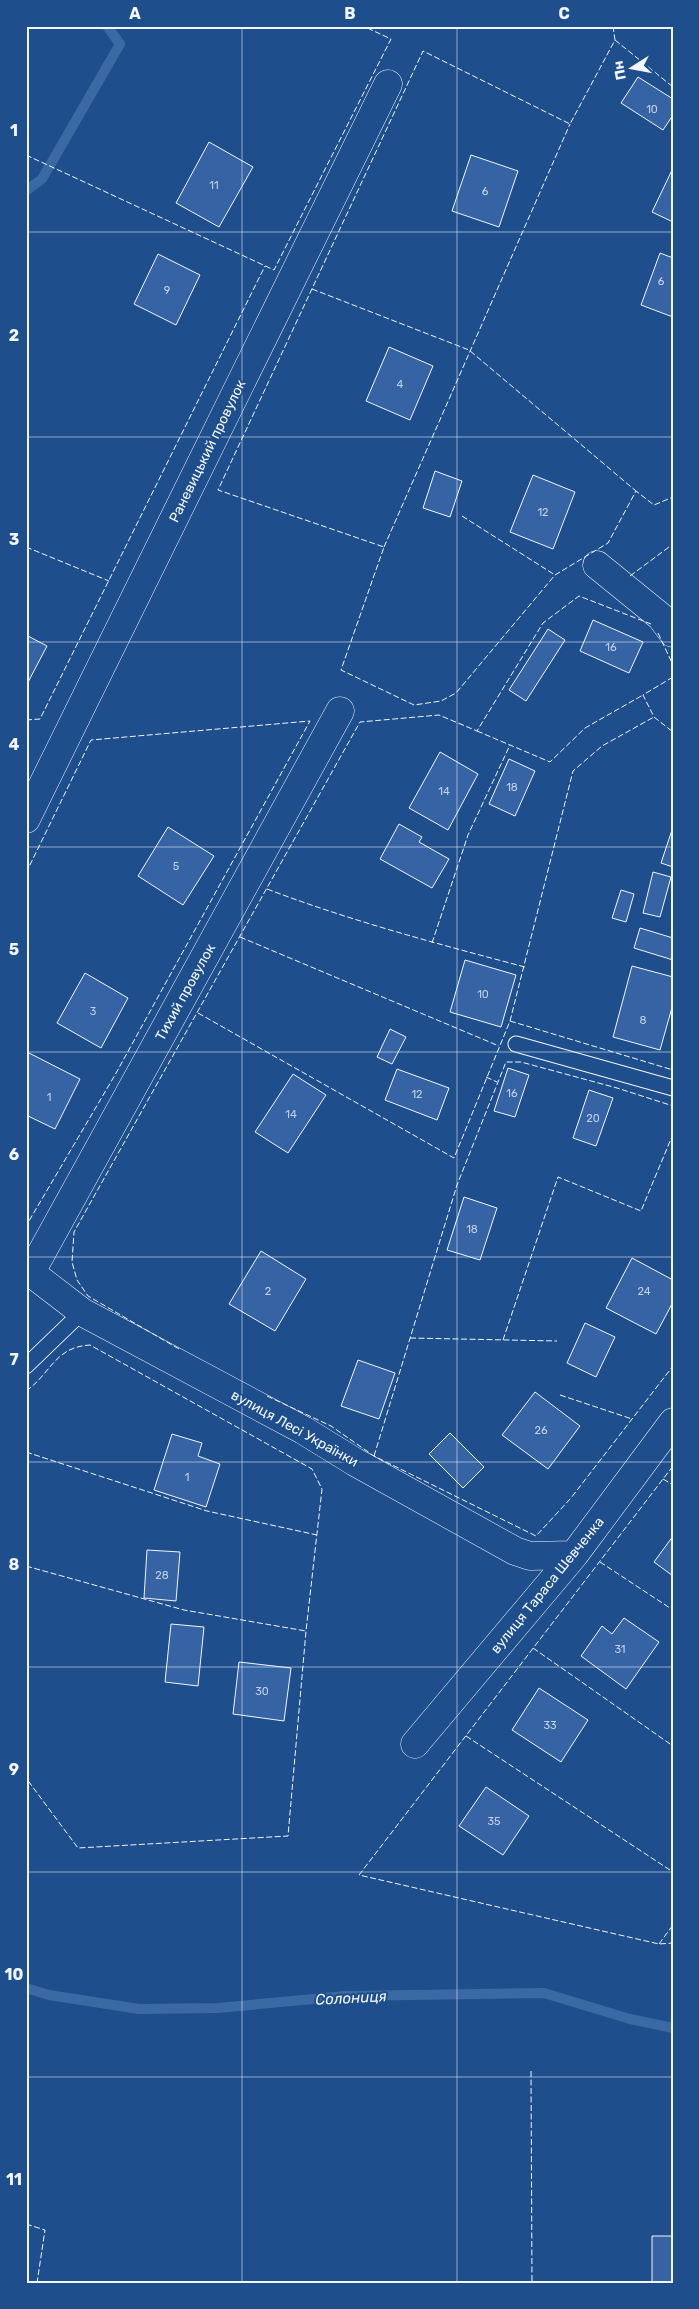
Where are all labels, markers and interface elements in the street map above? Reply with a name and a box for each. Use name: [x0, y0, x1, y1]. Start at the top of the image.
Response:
text: A: [129, 4, 141, 23]
text: B: [344, 4, 356, 23]
text: C: [558, 4, 570, 23]
north arrow: [606, 42, 656, 92]
text: Пн: [610, 59, 630, 82]
house number: 10: [646, 103, 658, 116]
text: 1: [10, 121, 18, 140]
house number: 11: [209, 179, 219, 192]
house number: 6: [482, 185, 489, 198]
house number: 6: [658, 275, 665, 288]
house number: 9: [164, 284, 170, 297]
text: 2: [9, 326, 19, 345]
street label: Раневицький провулок: [165, 377, 250, 525]
house number: 4: [397, 378, 404, 391]
house number: 12: [537, 506, 549, 519]
text: 3: [9, 530, 19, 549]
house number: 16: [605, 641, 617, 654]
text: 4: [9, 735, 20, 754]
house number: 18: [506, 781, 518, 794]
house number: 14: [438, 785, 450, 798]
house number: 5: [173, 860, 180, 873]
text: 5: [9, 940, 19, 959]
street label: Тихий провулок: [152, 940, 219, 1044]
house number: 10: [477, 988, 489, 1001]
house number: 3: [90, 1005, 97, 1018]
house number: 8: [640, 1014, 647, 1027]
house number: 16: [506, 1087, 518, 1100]
house number: 12: [411, 1088, 423, 1101]
house number: 1: [47, 1091, 51, 1104]
house number: 14: [285, 1108, 297, 1121]
house number: 20: [586, 1112, 600, 1125]
text: 6: [9, 1145, 19, 1164]
house number: 18: [466, 1223, 478, 1236]
house number: 2: [265, 1285, 271, 1298]
house number: 24: [637, 1285, 651, 1298]
text: 7: [9, 1350, 19, 1369]
street label: вулиця Лесі Українки: [228, 1386, 361, 1471]
house number: 26: [534, 1424, 548, 1437]
house number: 1: [185, 1471, 189, 1484]
street label: вулиця Тараса Шевченка: [487, 1514, 608, 1657]
text: 8: [9, 1555, 20, 1574]
house number: 28: [155, 1569, 169, 1582]
house number: 31: [614, 1643, 626, 1656]
house number: 30: [255, 1685, 269, 1698]
house number: 33: [543, 1719, 557, 1732]
text: 9: [9, 1760, 19, 1779]
house number: 35: [487, 1815, 501, 1828]
text: 10: [5, 1965, 24, 1984]
water label: Солониця: [315, 1987, 387, 2009]
text: 11: [6, 2170, 22, 2189]

